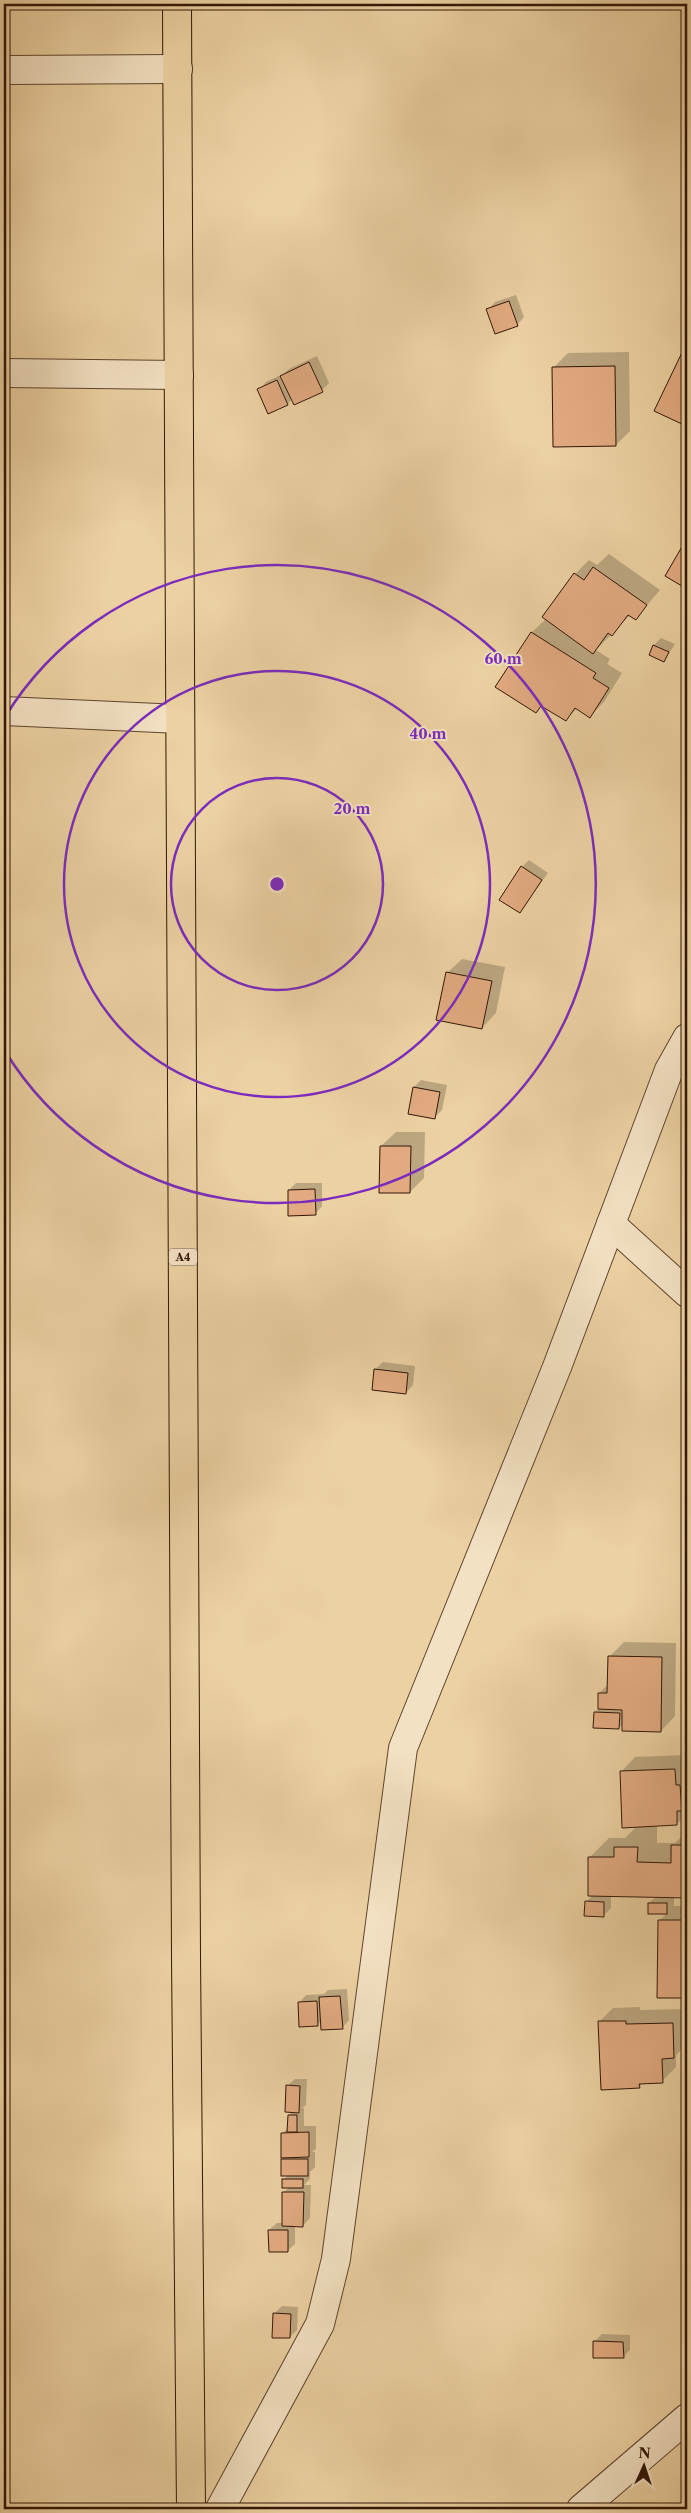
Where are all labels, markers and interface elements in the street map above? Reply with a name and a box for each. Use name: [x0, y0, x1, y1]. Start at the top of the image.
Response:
text: 60 m: [484, 649, 522, 668]
text: 40 m: [409, 724, 447, 743]
text: 20 m: [333, 799, 371, 818]
centre of rings: [268, 875, 286, 893]
road number: A4: [169, 1248, 197, 1266]
north arrow: [618, 2440, 668, 2490]
text: N: [638, 2444, 651, 2462]

